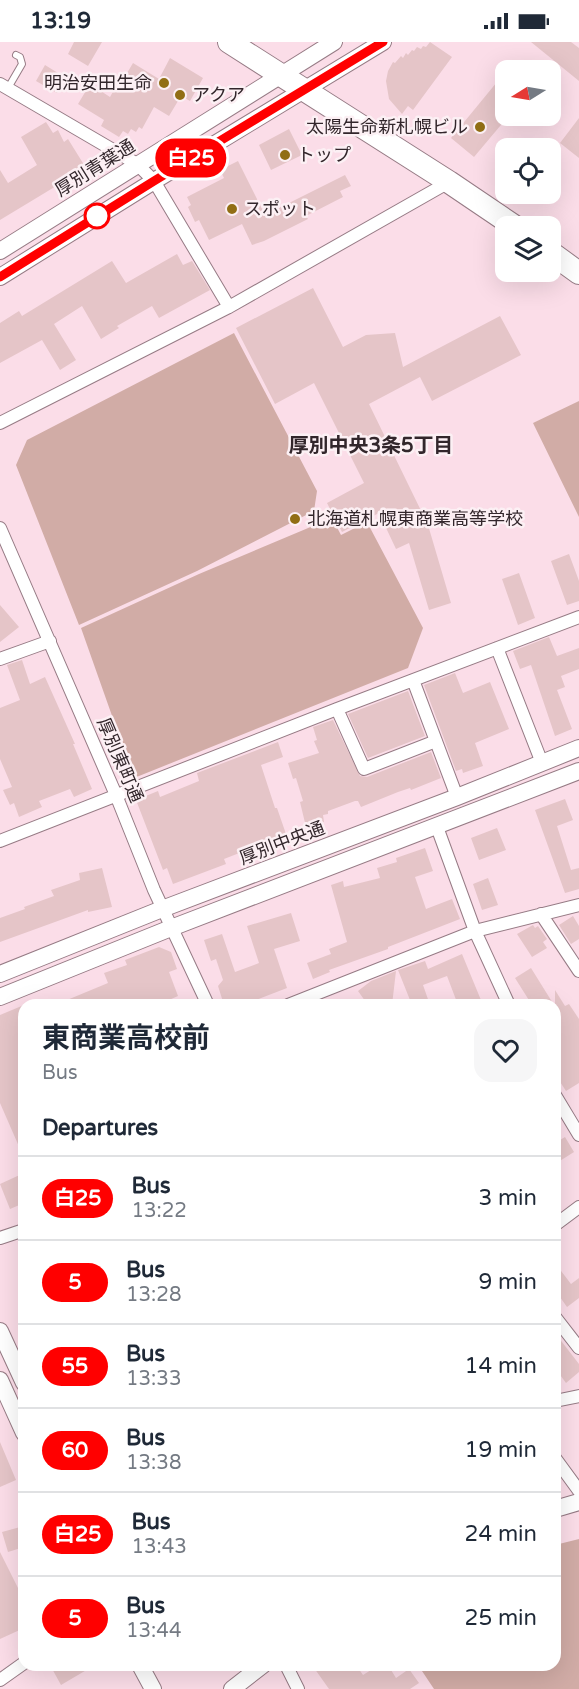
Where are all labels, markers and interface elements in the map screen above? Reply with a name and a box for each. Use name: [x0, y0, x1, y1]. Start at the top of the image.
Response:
text: 13:19: [30, 8, 91, 34]
north arrow: [495, 60, 561, 126]
map controls: [495, 60, 561, 282]
place label: 明治安田生命: [44, 72, 152, 94]
marker: 明治安田生命: [157, 76, 171, 90]
place label: アクア: [192, 84, 245, 106]
marker: アクア: [173, 88, 187, 102]
place label: 太陽生命新札幌ビル: [306, 116, 468, 138]
marker: 太陽生命新札幌ビル: [473, 120, 487, 134]
street label: 厚別青葉通: [51, 135, 139, 201]
line badge: 白25: [156, 138, 225, 178]
button: locate: [495, 138, 561, 204]
place label: トップ: [297, 144, 351, 166]
text: 白25: [167, 146, 215, 171]
marker: トップ: [278, 148, 292, 162]
place label: スポット: [244, 198, 316, 220]
marker: スポット: [225, 202, 239, 216]
unlabelled marker: [84, 203, 110, 229]
button: layers: [495, 216, 561, 282]
district label: 厚別中央3条5丁目: [288, 434, 454, 458]
place label: 北海道札幌東商業高等学校: [307, 508, 523, 530]
marker: 北海道札幌東商業高等学校: [288, 512, 302, 526]
street label: 厚別東町通: [92, 714, 148, 806]
street label: 厚別中央通: [236, 817, 328, 869]
button: heart: [474, 1019, 537, 1082]
text: 東商業高校前: [42, 1021, 210, 1055]
text: Bus: [42, 1061, 78, 1085]
text: Departures: [42, 1115, 158, 1141]
text: Bus: [131, 1173, 170, 1199]
text: 3 min: [478, 1185, 537, 1211]
text: 白25: [54, 1186, 101, 1211]
text: 13:22: [131, 1199, 187, 1223]
text: Bus: [126, 1257, 165, 1283]
text: 9 min: [478, 1269, 537, 1295]
text: 5: [68, 1270, 82, 1295]
text: 13:28: [126, 1283, 181, 1307]
text: Bus: [126, 1341, 165, 1367]
text: 14 min: [465, 1353, 537, 1379]
text: 55: [62, 1354, 88, 1379]
text: 13:33: [126, 1367, 181, 1391]
text: Bus: [126, 1425, 165, 1451]
text: 19 min: [465, 1437, 537, 1463]
text: 60: [62, 1438, 88, 1463]
text: 13:38: [126, 1451, 181, 1475]
text: Bus: [131, 1509, 170, 1535]
text: 24 min: [465, 1521, 537, 1547]
text: 白25: [54, 1522, 101, 1547]
text: 13:43: [131, 1535, 187, 1559]
text: Bus: [126, 1593, 165, 1619]
text: 25 min: [465, 1605, 537, 1631]
text: 5: [68, 1606, 82, 1631]
text: 13:44: [126, 1619, 181, 1643]

